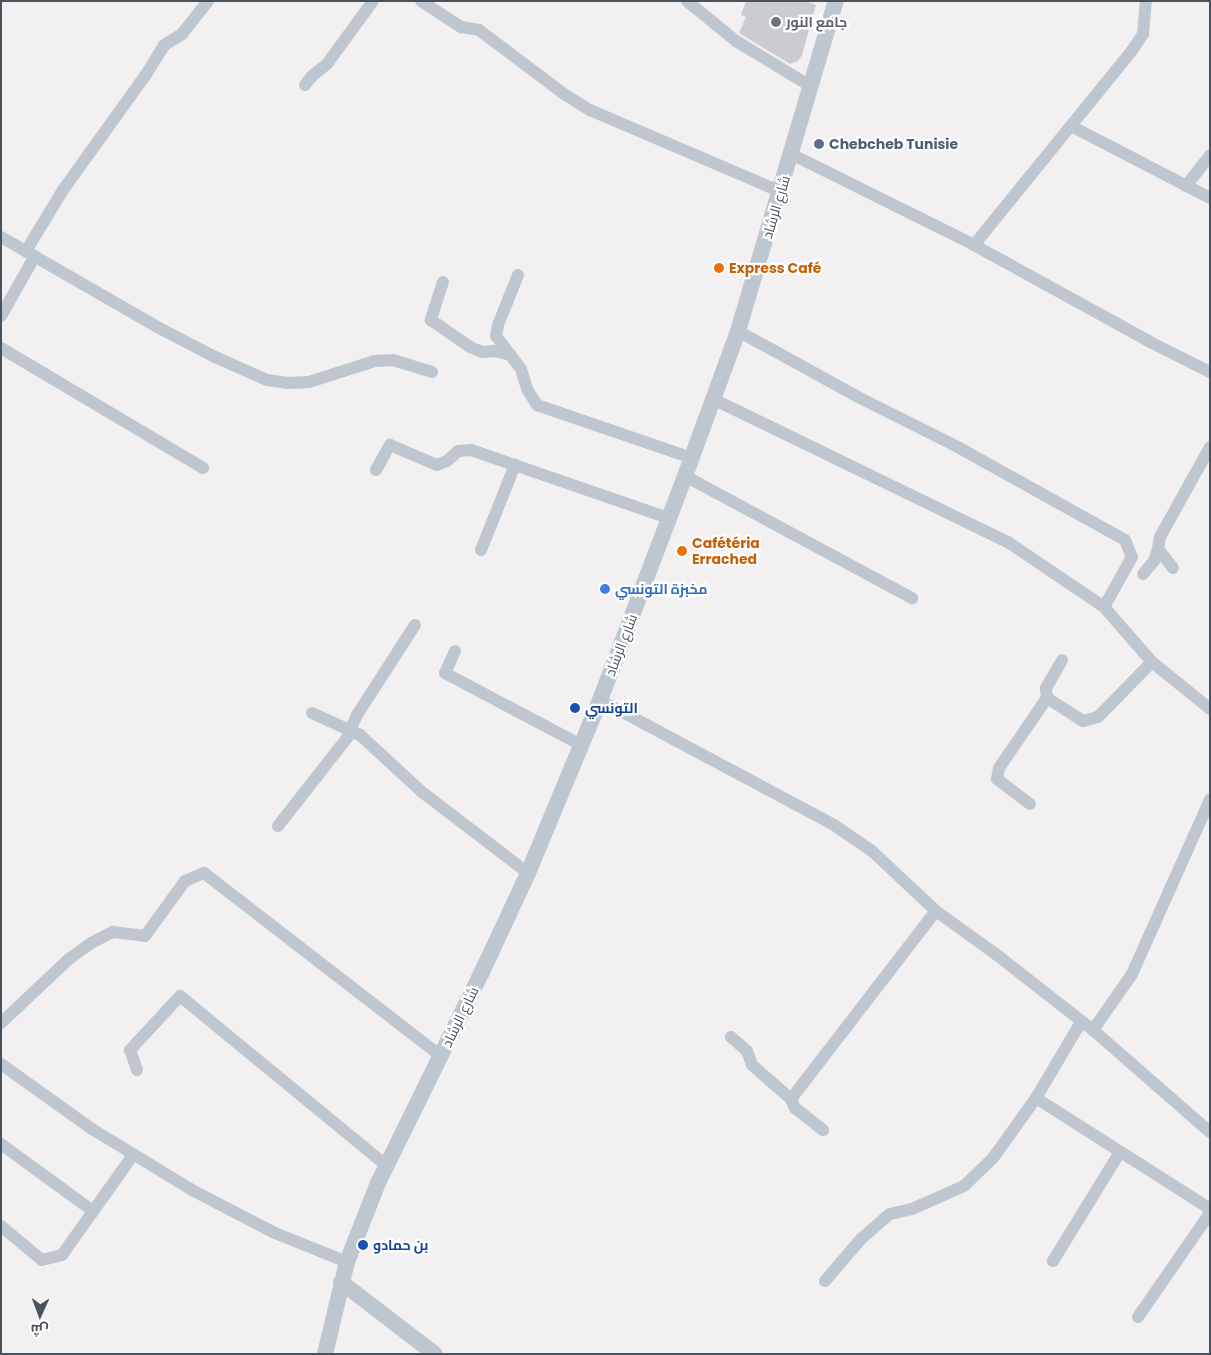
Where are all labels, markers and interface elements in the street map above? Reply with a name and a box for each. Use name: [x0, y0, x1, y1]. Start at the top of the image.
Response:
place label: جامع النور: [786, 14, 847, 30]
marker: جامع النور: [770, 16, 782, 28]
place label: Chebcheb Tunisie: [829, 136, 958, 152]
marker: Chebcheb Tunisie: [813, 138, 825, 150]
street label: شارع الرشاد: [758, 173, 794, 241]
place label: Express Café: [729, 260, 821, 276]
marker: Express Café: [713, 262, 725, 274]
place label: Cafétéria Errached: [692, 535, 760, 568]
marker: Cafétéria Errached: [676, 545, 688, 557]
place label: مخبزة التونسي: [615, 581, 707, 597]
marker: مخبزة التونسي: [599, 583, 611, 595]
street label: شارع الرشاد: [601, 612, 641, 678]
place label: التونسي: [585, 700, 638, 716]
marker: التونسي: [569, 702, 581, 714]
street label: شارع الرشاد: [438, 984, 482, 1050]
place label: بن حمادو: [373, 1237, 428, 1253]
marker: بن حمادو: [357, 1239, 369, 1251]
north arrow: [15, 1290, 65, 1340]
text: ش: [30, 1320, 49, 1340]

